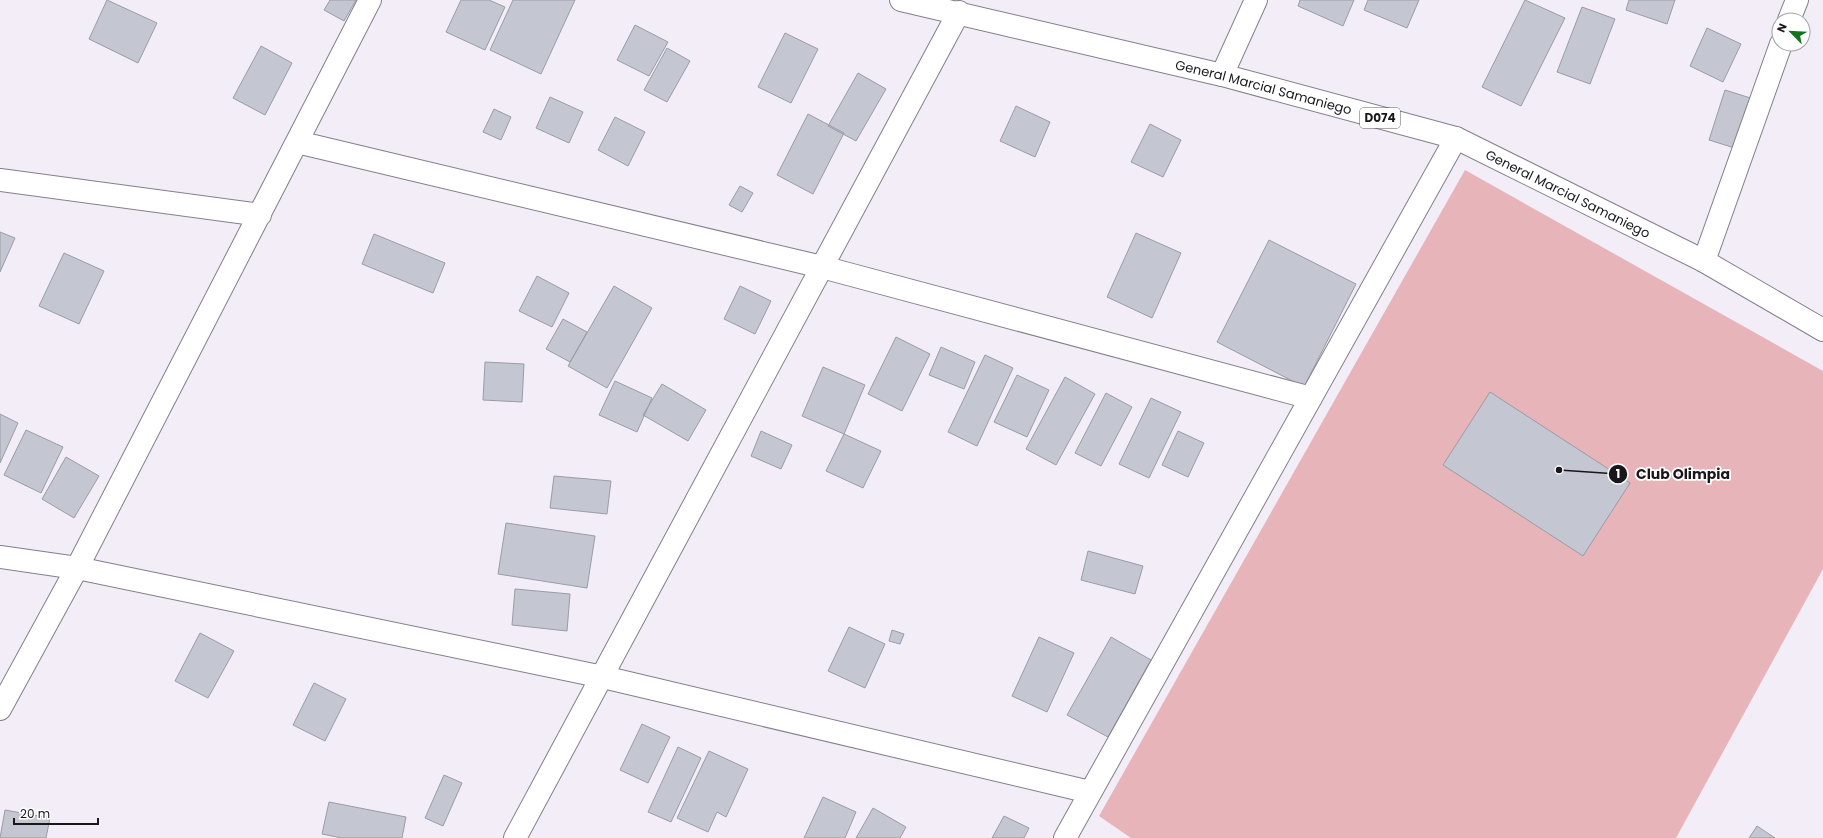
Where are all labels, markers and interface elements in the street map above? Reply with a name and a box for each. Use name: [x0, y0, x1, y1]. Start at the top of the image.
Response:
north arrow: [1771, 12, 1811, 52]
text: N: [1773, 21, 1791, 35]
street label: General Marcial Samaniego: [1173, 55, 1354, 120]
road number: D074: [1360, 108, 1400, 128]
street label: General Marcial Samaniego: [1482, 145, 1653, 243]
callout: Club Olimpia: [1608, 461, 1738, 487]
text: Club Olimpia: [1636, 464, 1730, 484]
text: 1: [1616, 465, 1620, 482]
scale bar: [14, 800, 98, 826]
text: 20 m: [20, 805, 50, 822]

